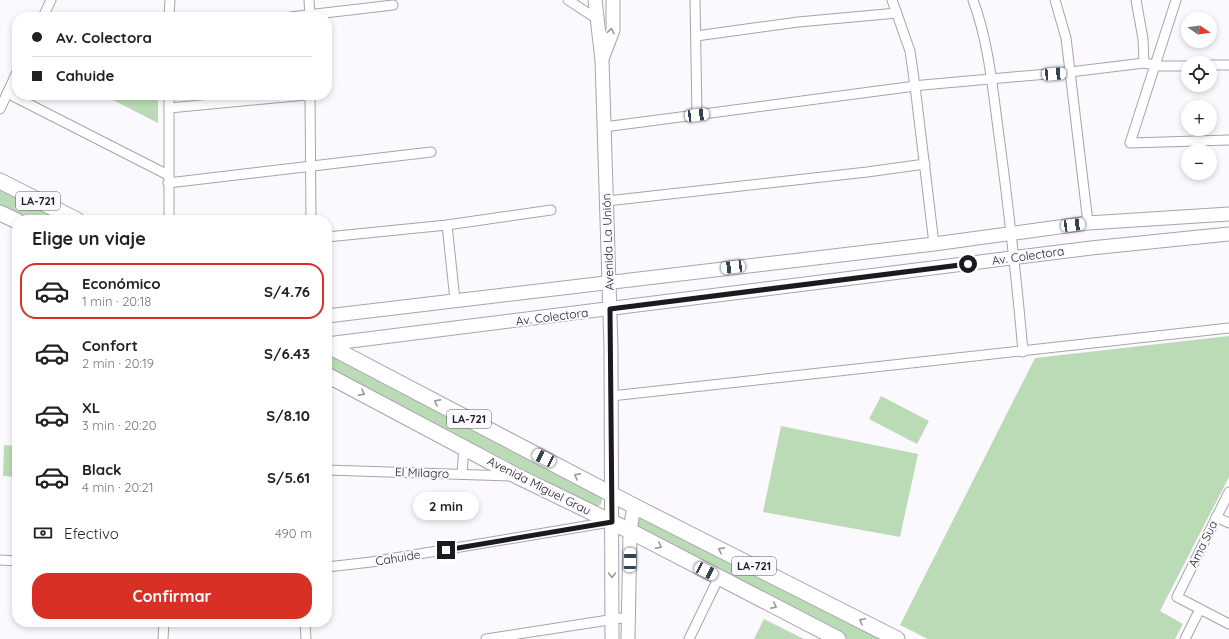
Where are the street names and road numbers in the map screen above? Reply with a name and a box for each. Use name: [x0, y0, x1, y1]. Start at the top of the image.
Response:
road number: LA-721: [16, 192, 60, 210]
street label: Avenida La Unión: [598, 193, 617, 291]
street label: Av. Colectora: [991, 243, 1065, 268]
street label: Av. Colectora: [515, 305, 589, 328]
road number: LA-721: [447, 410, 491, 428]
street label: Avenida Miguel Grau: [485, 453, 593, 518]
street label: El Milagro: [395, 464, 449, 481]
street label: Ama Sua: [1185, 518, 1220, 570]
street label: Cahuide: [374, 547, 422, 568]
road number: LA-721: [732, 557, 776, 575]

